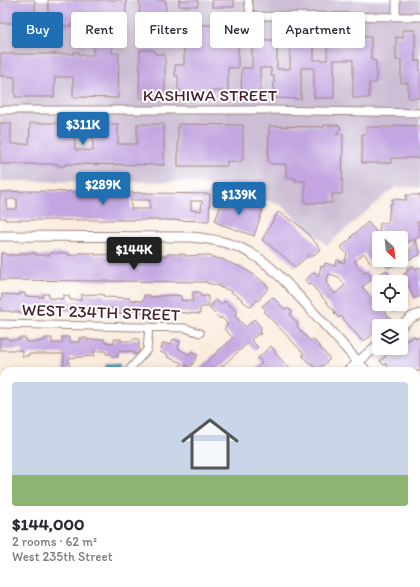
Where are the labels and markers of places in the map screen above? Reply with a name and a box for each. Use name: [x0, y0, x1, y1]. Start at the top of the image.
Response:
pin: $311K: [55, 112, 111, 146]
pin: $289K: [75, 172, 131, 206]
pin: $139K: [211, 182, 267, 216]
pin: $144K: [106, 237, 162, 271]

